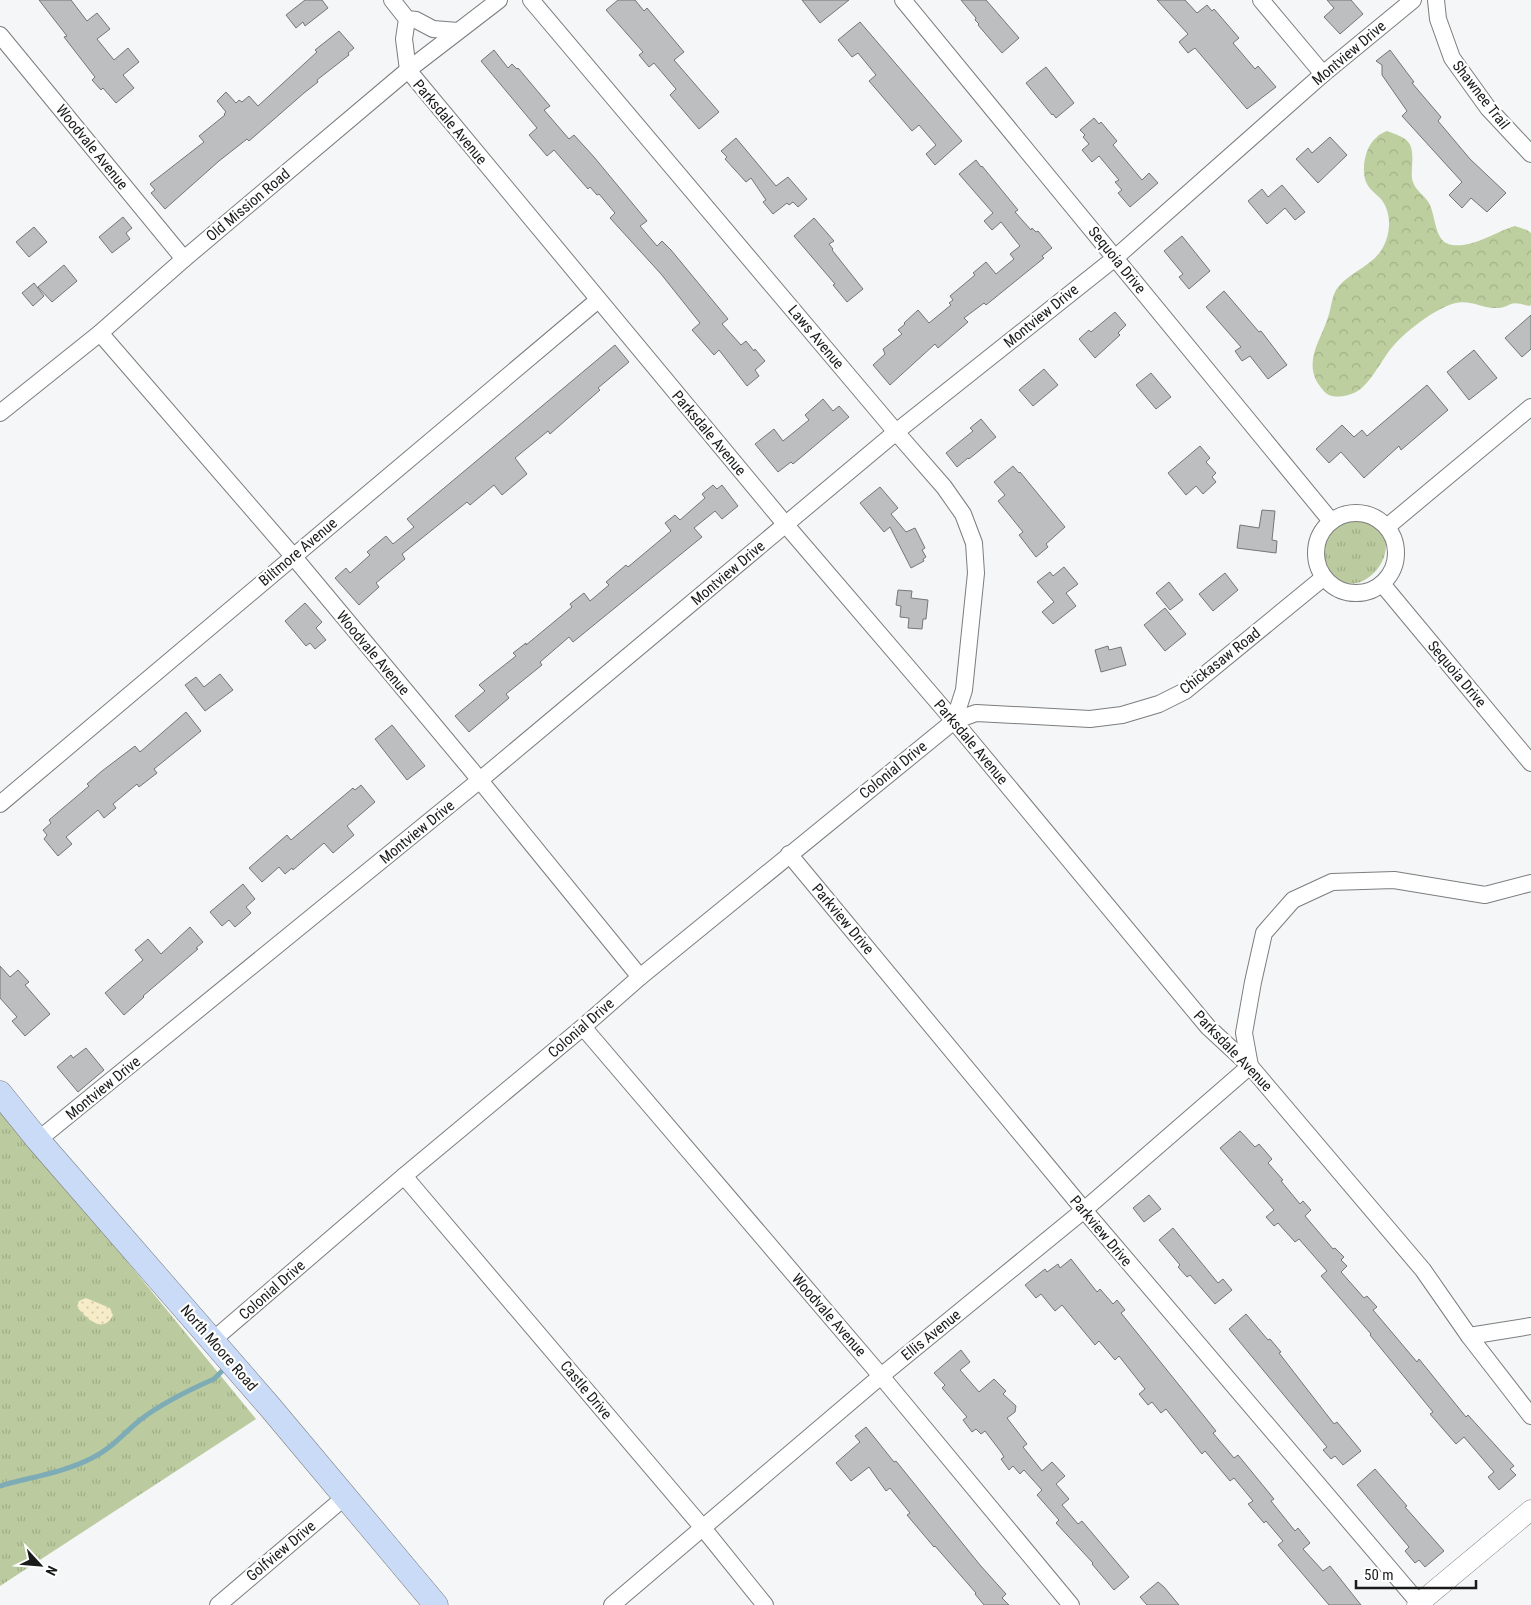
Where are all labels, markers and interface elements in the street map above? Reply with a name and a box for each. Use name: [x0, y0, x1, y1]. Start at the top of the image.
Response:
street label: Montview Drive: [1309, 17, 1389, 89]
street label: Shawnee Trail: [1449, 57, 1513, 133]
street label: Parksdale Avenue: [409, 76, 491, 168]
street label: Woodvale Avenue: [52, 101, 132, 193]
street label: Old Mission Road: [203, 165, 293, 245]
street label: Sequoia Drive: [1084, 223, 1150, 297]
street label: Montview Drive: [1000, 281, 1082, 351]
street label: Laws Avenue: [784, 302, 848, 372]
street label: Parksdale Avenue: [668, 387, 750, 479]
street label: Biltmore Avenue: [255, 514, 341, 590]
street label: Montview Drive: [688, 537, 768, 609]
street label: Woodvale Avenue: [333, 607, 413, 699]
street label: Chickasaw Road: [1176, 624, 1264, 698]
street label: Sequoia Drive: [1424, 637, 1490, 711]
street label: Parksdale Avenue: [930, 696, 1012, 788]
street label: Colonial Drive: [856, 737, 930, 803]
street label: Montview Drive: [376, 797, 458, 867]
street label: Parkview Drive: [808, 880, 878, 958]
street label: Colonial Drive: [544, 994, 618, 1062]
street label: Parksdale Avenue: [1190, 1007, 1276, 1095]
street label: Montview Drive: [62, 1053, 144, 1123]
street label: Parkview Drive: [1066, 1192, 1136, 1270]
street label: Colonial Drive: [235, 1256, 309, 1324]
street label: Woodvale Avenue: [788, 1270, 870, 1360]
street label: North Moore Road: [177, 1301, 261, 1395]
street label: Ellis Avenue: [898, 1306, 964, 1364]
street label: Castle Drive: [556, 1357, 616, 1423]
street label: Golfview Drive: [243, 1517, 319, 1585]
north arrow: [15, 1540, 65, 1590]
scale bar: [1356, 1558, 1476, 1590]
text: N: [43, 1563, 61, 1578]
text: 50 m: [1364, 1566, 1394, 1584]

